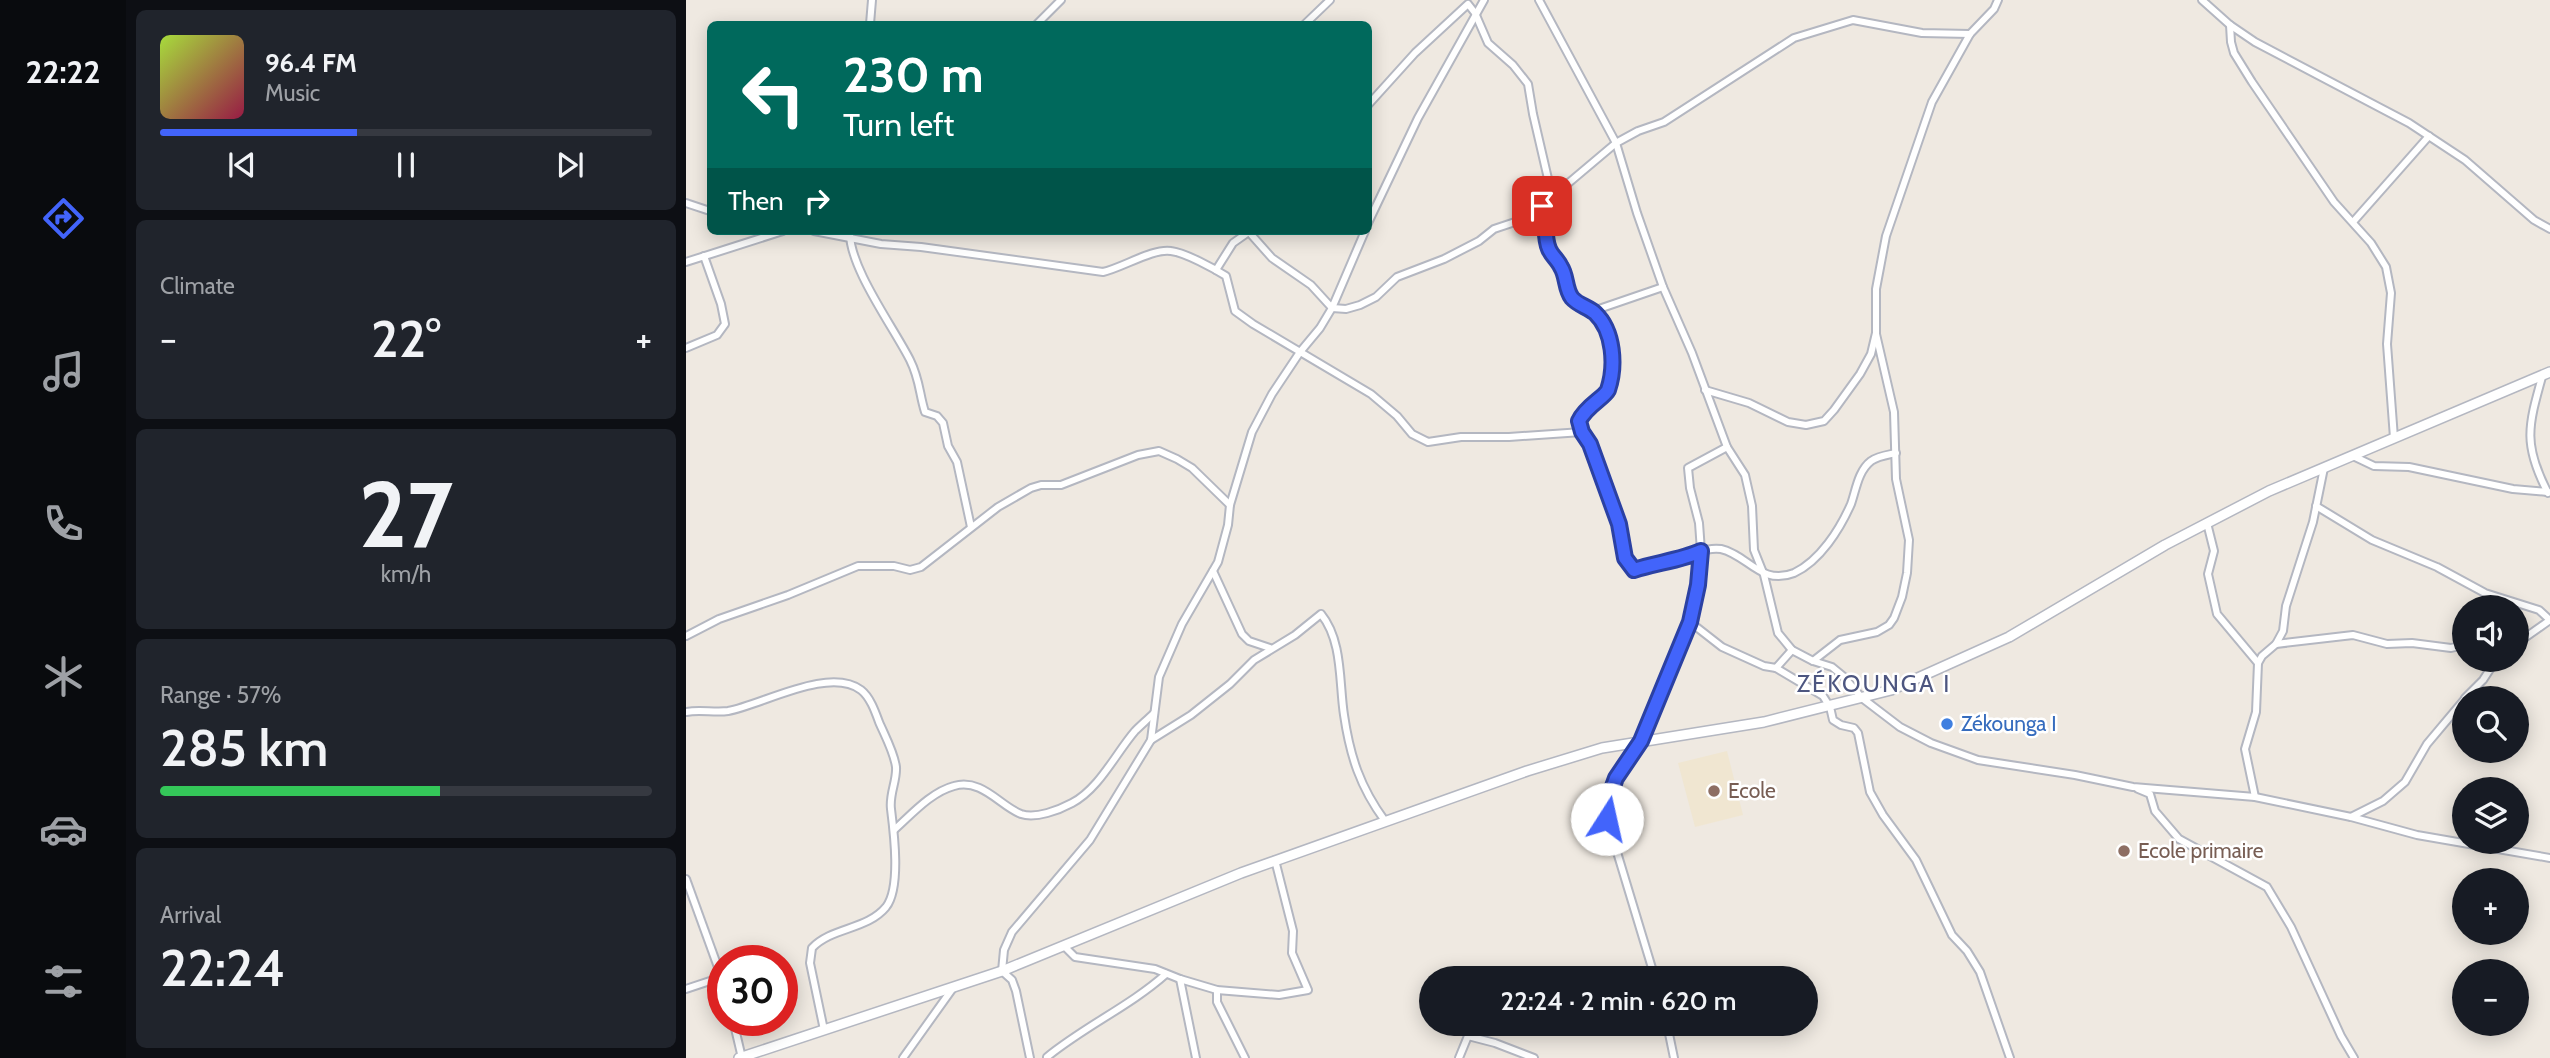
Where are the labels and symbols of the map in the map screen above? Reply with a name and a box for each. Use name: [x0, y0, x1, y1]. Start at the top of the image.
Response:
pin: [1512, 176, 1572, 236]
district label: ZÉKOUNGA I: [1797, 669, 1951, 698]
place label: Zékounga I: [1961, 711, 2057, 736]
marker: Zékounga I: [1939, 716, 1955, 732]
place label: Ecole: [1728, 778, 1776, 803]
position arrow: [1570, 782, 1644, 856]
marker: Ecole: [1706, 783, 1722, 799]
place label: Ecole primaire: [2138, 838, 2264, 863]
marker: Ecole primaire: [2116, 843, 2132, 859]
speed limit sign: 30: [707, 945, 798, 1036]

